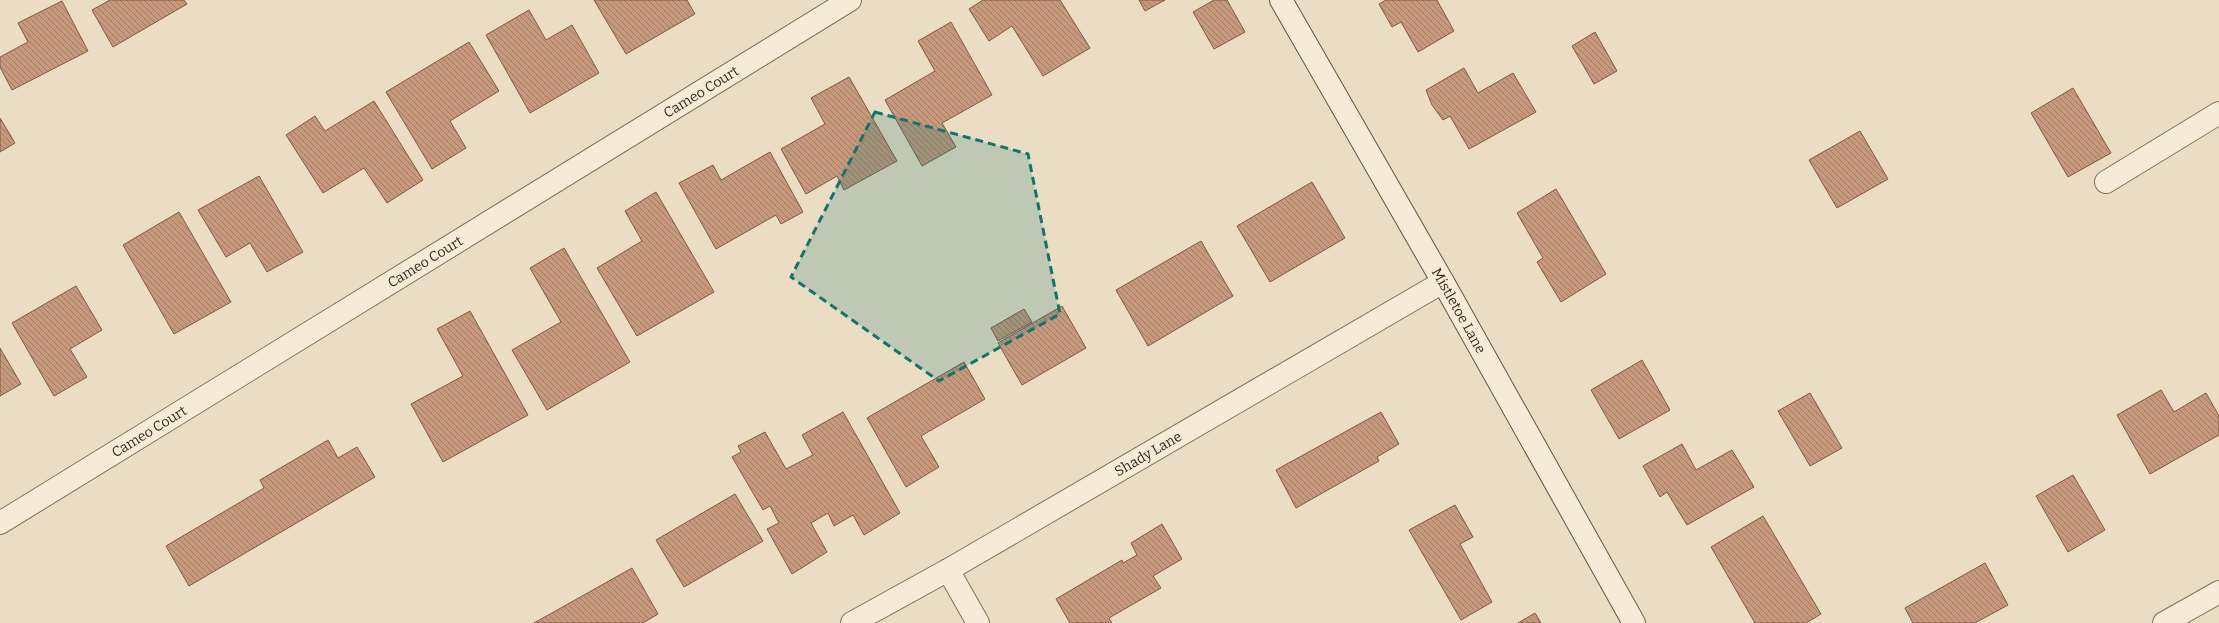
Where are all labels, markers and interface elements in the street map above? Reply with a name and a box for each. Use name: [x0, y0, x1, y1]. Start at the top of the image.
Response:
street label: Cameo Court: [661, 63, 742, 122]
street label: Cameo Court: [385, 232, 466, 291]
street label: Mistletoe Lane: [1428, 265, 1489, 357]
street label: Cameo Court: [109, 402, 190, 461]
street label: Shady Lane: [1112, 428, 1185, 480]

